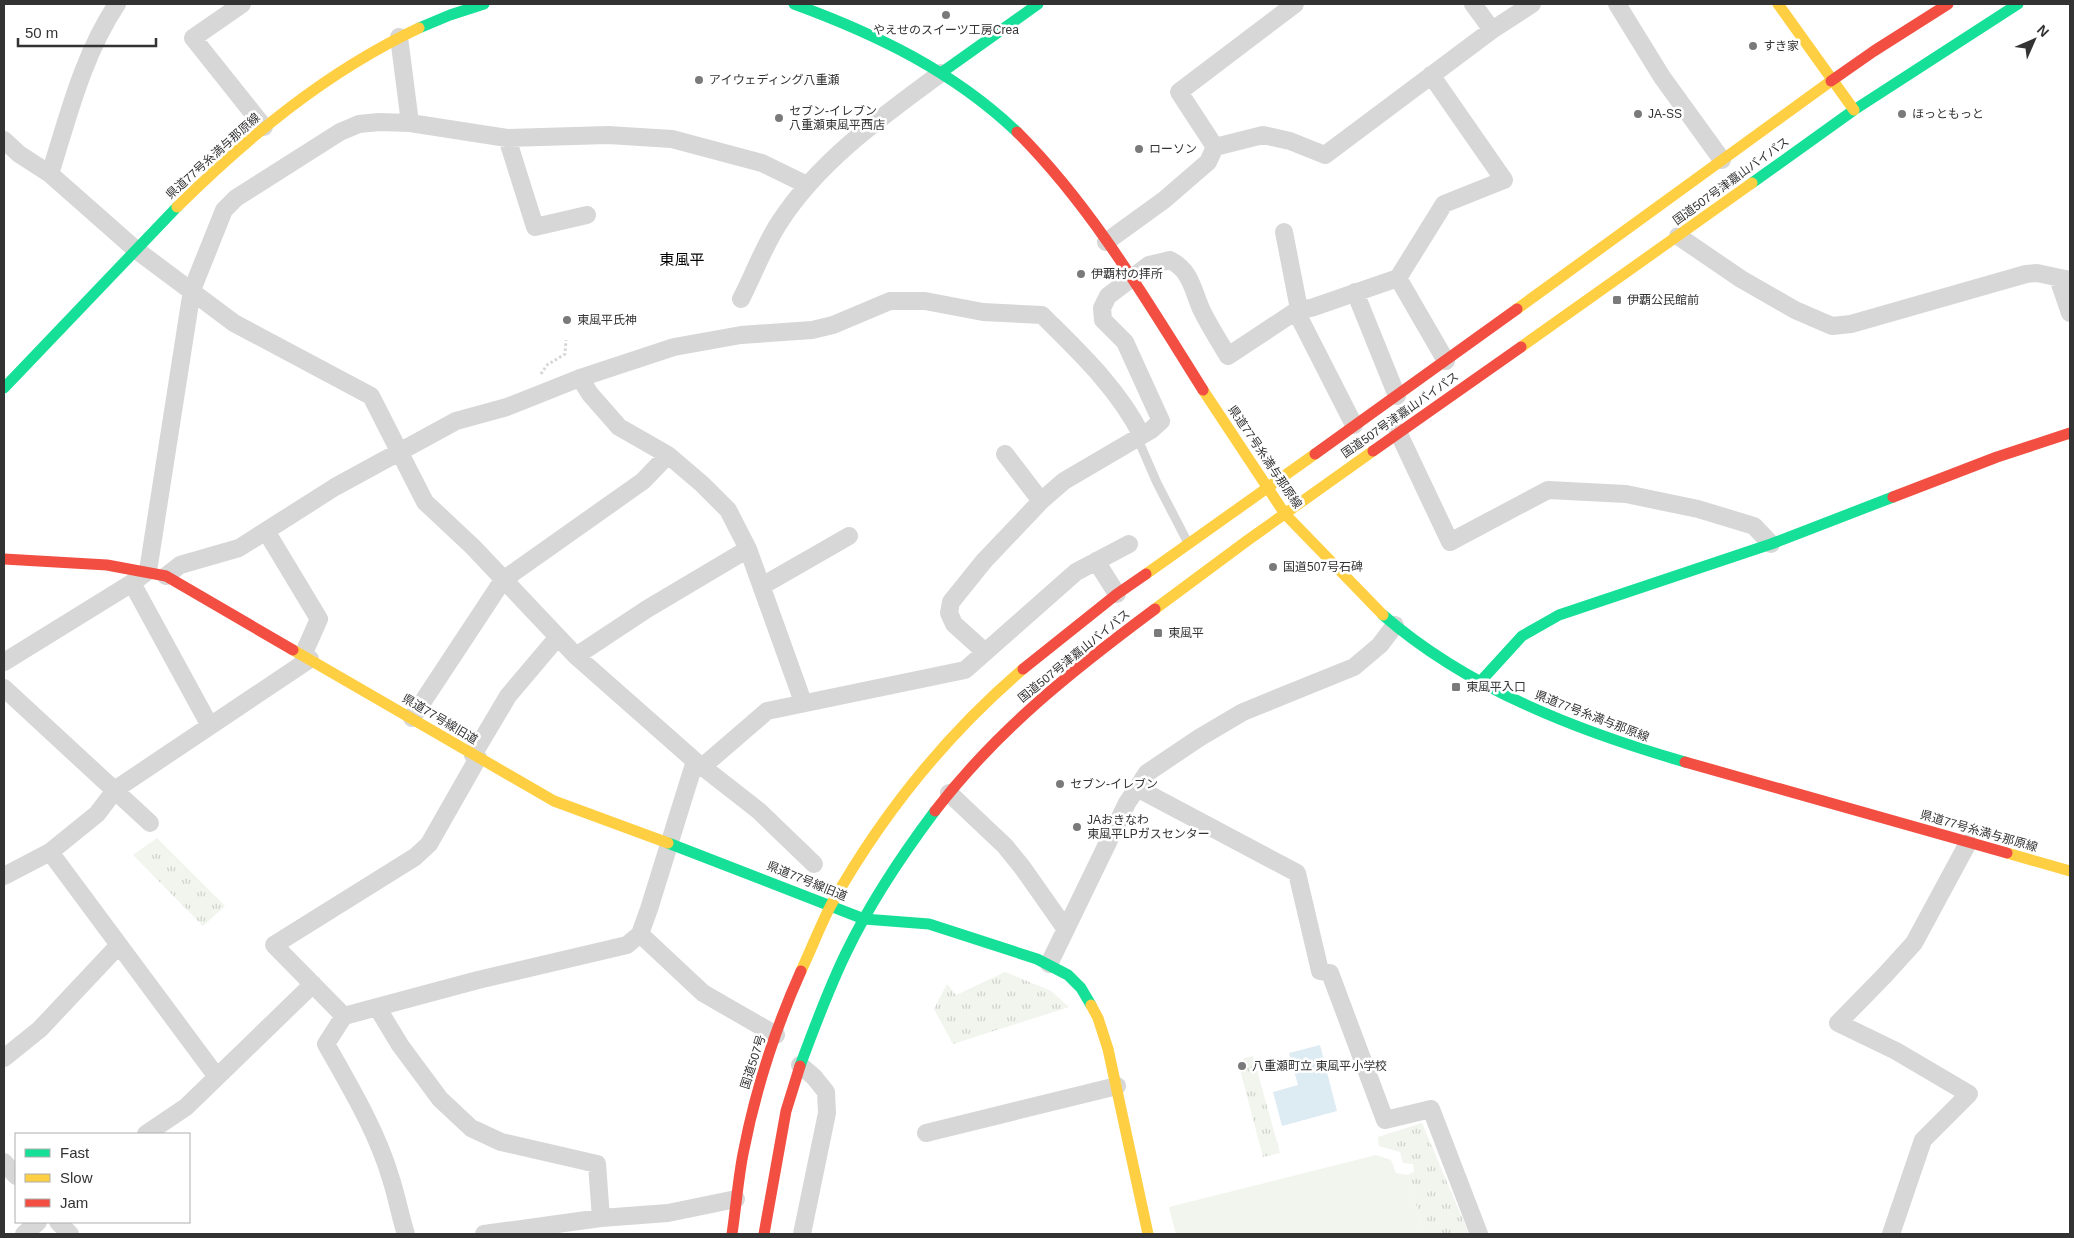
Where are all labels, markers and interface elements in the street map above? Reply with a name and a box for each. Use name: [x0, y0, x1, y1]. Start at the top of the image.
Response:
marker: やえせのスイーツ工房Crea: [940, 9, 952, 21]
scale bar: [18, 15, 155, 47]
north arrow: [2009, 15, 2059, 65]
text: N: [2034, 22, 2052, 40]
place label: やえせのスイーツ工房Crea: [873, 23, 1019, 37]
text: 50 m: [25, 24, 58, 41]
place label: すき家: [1763, 39, 1799, 53]
marker: すき家: [1747, 40, 1759, 52]
place label: アイウェディング八重瀬: [709, 73, 840, 87]
marker: アイウェディング八重瀬: [693, 74, 705, 86]
place label: セブン-イレブン 八重瀬東風平西店: [789, 104, 885, 132]
place label: JA-SS: [1648, 107, 1682, 121]
place label: ほっともっと: [1912, 107, 1984, 121]
marker: JA-SS: [1632, 108, 1644, 120]
marker: ほっともっと: [1896, 108, 1908, 120]
street label: 県道77号糸満与那原線: [163, 110, 263, 202]
marker: セブン-イレブン 八重瀬東風平西店: [773, 112, 785, 124]
street label: 国道507号津嘉山バイパス: [1670, 134, 1792, 228]
place label: ローソン: [1149, 142, 1197, 156]
marker: ローソン: [1133, 143, 1145, 155]
district label: 東風平: [659, 251, 705, 268]
place label: 伊覇村の拝所: [1091, 267, 1163, 281]
marker: 伊覇村の拝所: [1075, 268, 1087, 280]
place label: 伊覇公民館前: [1627, 293, 1699, 307]
marker: 伊覇公民館前: [1611, 294, 1623, 306]
place label: 東風平氏神: [577, 313, 637, 327]
marker: 東風平氏神: [561, 314, 573, 326]
street label: 国道507号津嘉山バイパス: [1339, 369, 1461, 461]
street label: 県道77号糸満与那原線: [1225, 403, 1305, 511]
place label: 国道507号石碑: [1283, 560, 1363, 574]
marker: 国道507号石碑: [1267, 561, 1279, 573]
street label: 国道507号津嘉山バイパス: [1015, 607, 1133, 705]
place label: 東風平: [1168, 626, 1204, 640]
marker: 東風平: [1152, 627, 1164, 639]
place label: 東風平入口: [1466, 680, 1526, 694]
marker: 東風平入口: [1450, 681, 1462, 693]
street label: 県道77号糸満与那原線: [1533, 688, 1651, 744]
street label: 県道77号線旧道: [400, 691, 480, 747]
place label: セブン-イレブン: [1070, 777, 1158, 791]
marker: セブン-イレブン: [1054, 778, 1066, 790]
street label: 県道77号糸満与那原線: [1919, 808, 2039, 854]
place label: JAおきなわ 東風平LPガスセンター: [1087, 813, 1210, 841]
marker: JAおきなわ 東風平LPガスセンター: [1071, 821, 1083, 833]
street label: 県道77号線旧道: [765, 859, 849, 903]
street label: 国道507号: [738, 1033, 768, 1091]
place label: 八重瀬町立 東風平小学校: [1252, 1059, 1387, 1073]
marker: 八重瀬町立 東風平小学校: [1236, 1060, 1248, 1072]
legend: [15, 1133, 190, 1223]
text: Fast: [60, 1144, 90, 1161]
text: Slow: [60, 1169, 93, 1186]
text: Jam: [60, 1194, 88, 1211]

